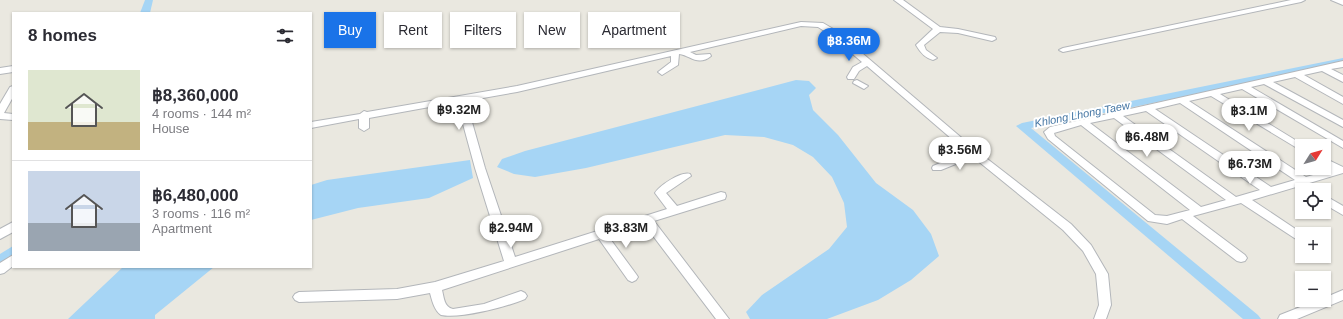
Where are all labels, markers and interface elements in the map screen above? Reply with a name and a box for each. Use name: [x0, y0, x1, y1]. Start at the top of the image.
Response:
chip: Buy: [324, 12, 376, 48]
chip: Rent: [384, 12, 442, 48]
chip: Filters: [450, 12, 516, 48]
chip: New: [524, 12, 580, 48]
chip: Apartment: [588, 12, 680, 48]
icon: filters: [274, 25, 296, 47]
text: 8 homes: [28, 26, 97, 45]
pin: ฿8.36M: [816, 28, 882, 62]
text: ฿8.36M: [827, 33, 871, 48]
icon: home: [60, 86, 108, 134]
text: ฿8,360,000: [152, 86, 238, 105]
pin: ฿9.32M: [426, 97, 492, 131]
pin: ฿3.1M: [1221, 98, 1277, 132]
water label: Khlong Lhong Taew: [1033, 99, 1132, 129]
text: ฿9.32M: [437, 102, 481, 117]
text: ฿3.1M: [1230, 103, 1268, 118]
text: 4 rooms · 144 m²: [152, 106, 251, 121]
text: House: [152, 121, 190, 136]
pin: ฿6.48M: [1114, 124, 1180, 158]
text: ฿6.48M: [1125, 129, 1169, 144]
pin: ฿3.56M: [927, 137, 993, 171]
north arrow: [1295, 139, 1331, 175]
map controls: [1295, 139, 1331, 307]
text: ฿3.56M: [938, 142, 982, 157]
pin: ฿6.73M: [1217, 151, 1283, 185]
text: ฿6.73M: [1228, 156, 1272, 171]
button: locate: [1295, 183, 1331, 219]
text: ฿6,480,000: [152, 186, 238, 205]
icon: home: [60, 187, 108, 235]
text: 3 rooms · 116 m²: [152, 206, 250, 221]
pin: ฿2.94M: [478, 215, 544, 249]
pin: ฿3.83M: [593, 215, 659, 249]
text: ฿2.94M: [489, 220, 533, 235]
text: ฿3.83M: [604, 220, 648, 235]
text: Apartment: [152, 221, 212, 236]
button: +: [1295, 227, 1331, 263]
button: −: [1295, 271, 1331, 307]

